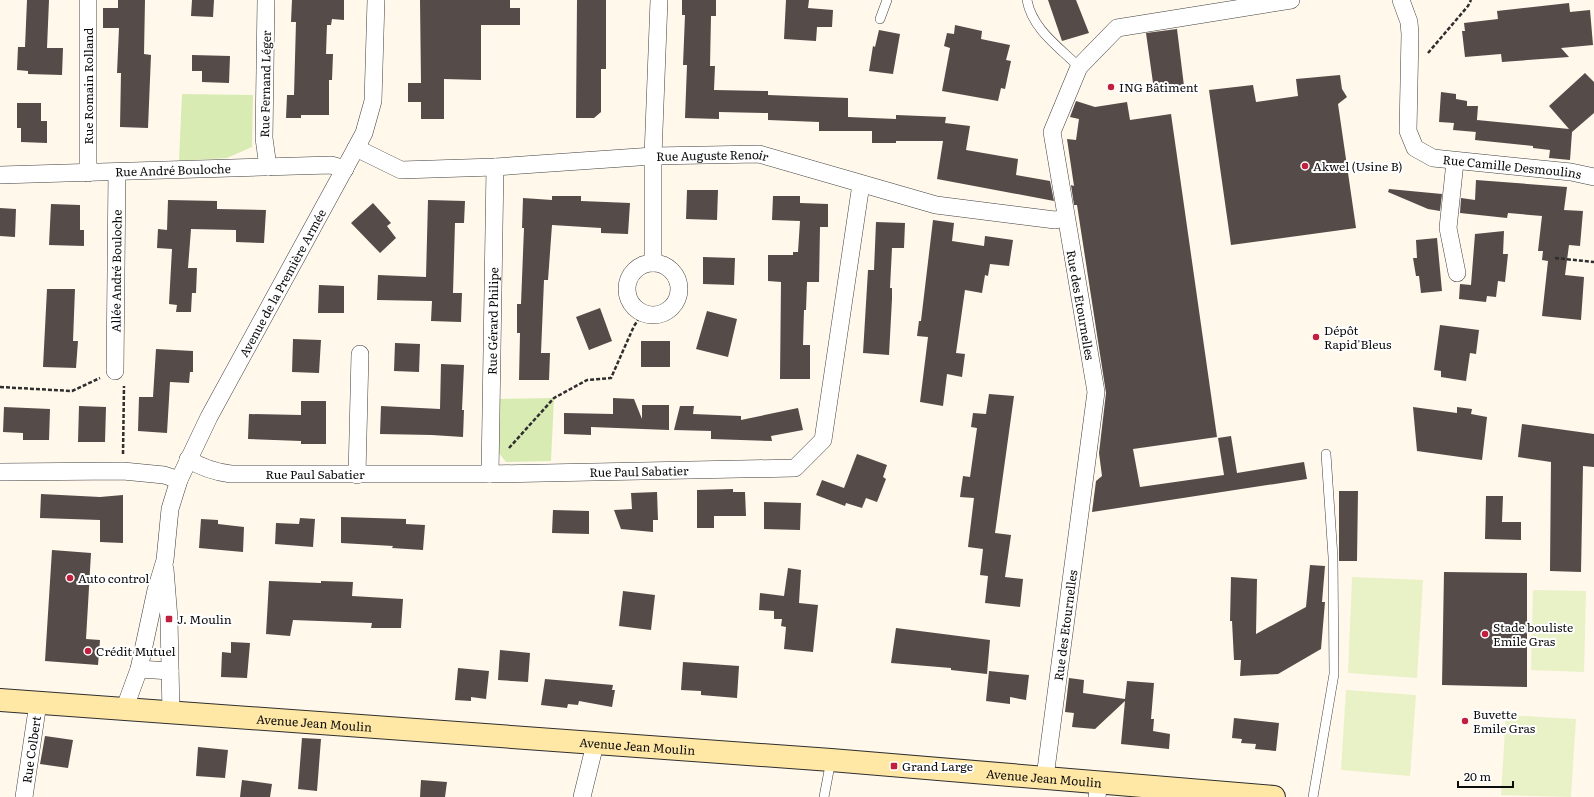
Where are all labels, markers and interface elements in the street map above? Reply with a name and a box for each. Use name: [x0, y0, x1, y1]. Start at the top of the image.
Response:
street label: Rue Romain Rolland: [79, 27, 97, 144]
street label: Rue Fernand Léger: [255, 30, 275, 138]
place label: ING Bâtiment: [1119, 78, 1198, 96]
marker: ING Bâtiment: [1106, 82, 1116, 92]
street label: Rue Auguste Renoir: [656, 145, 771, 165]
street label: Rue Camille Desmoulins: [1442, 150, 1584, 183]
place label: Akwel (Usine B): [1313, 157, 1403, 175]
street label: Rue André Bouloche: [115, 159, 231, 181]
marker: Akwel (Usine B): [1300, 161, 1310, 171]
street label: Avenue de la Première Armée: [234, 206, 330, 360]
street label: Allée André Bouloche: [106, 209, 126, 333]
street label: Rue des Etournelles: [1062, 249, 1100, 362]
street label: Rue Gérard Philipe: [483, 267, 502, 375]
place label: Dépôt Rapid'Bleus: [1324, 321, 1392, 353]
marker: Dépôt Rapid'Bleus: [1311, 332, 1321, 342]
street label: Rue Paul Sabatier: [589, 461, 689, 481]
street label: Rue Paul Sabatier: [266, 465, 365, 483]
street label: Rue des Etournelles: [1049, 568, 1081, 682]
place label: Auto control: [78, 569, 149, 587]
marker: Auto control: [65, 573, 75, 583]
place label: J. Moulin: [177, 610, 232, 628]
marker: J. Moulin: [164, 614, 174, 624]
place label: Stade bouliste Emile Gras: [1493, 618, 1573, 650]
marker: Stade bouliste Emile Gras: [1480, 629, 1490, 639]
place label: Crédit Mutuel: [96, 642, 176, 660]
marker: Crédit Mutuel: [83, 646, 93, 656]
place label: Buvette Emile Gras: [1473, 705, 1536, 737]
street label: Avenue Jean Moulin: [256, 710, 373, 736]
street label: Rue Colbert: [17, 715, 45, 784]
marker: Buvette Emile Gras: [1460, 716, 1470, 726]
street label: Avenue Jean Moulin: [579, 733, 696, 759]
place label: Grand Large: [902, 757, 973, 775]
marker: Grand Large: [889, 761, 899, 771]
scale bar: [1458, 763, 1513, 789]
street label: Avenue Jean Moulin: [985, 764, 1103, 792]
text: 20 m: [1464, 767, 1491, 785]

